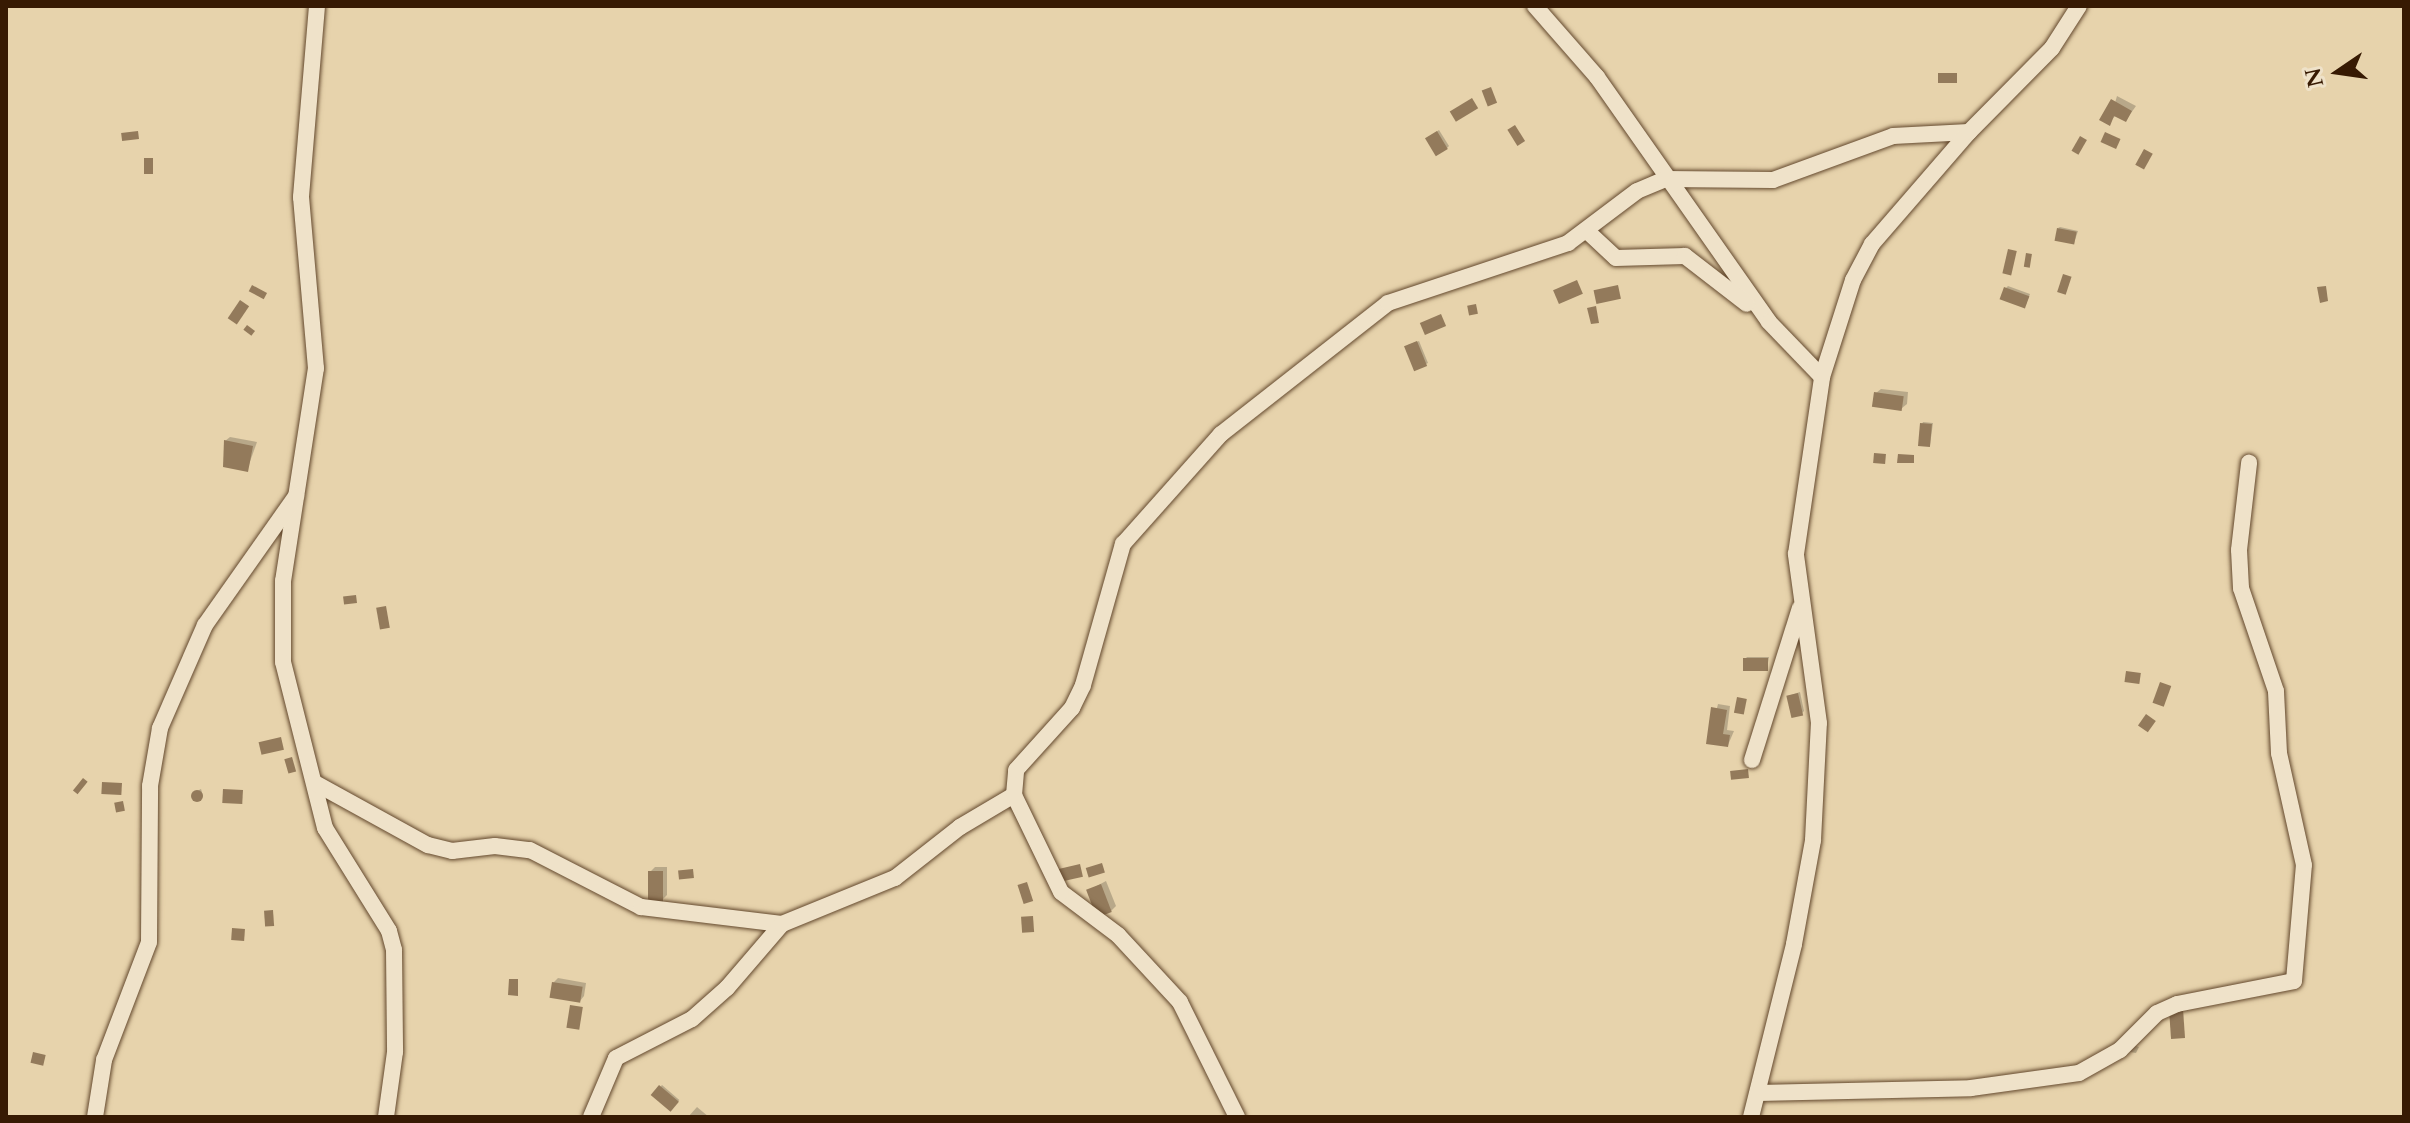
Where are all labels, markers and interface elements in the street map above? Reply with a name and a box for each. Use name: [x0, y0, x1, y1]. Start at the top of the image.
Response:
north arrow: [2298, 32, 2378, 112]
text: N: [2298, 65, 2331, 90]

